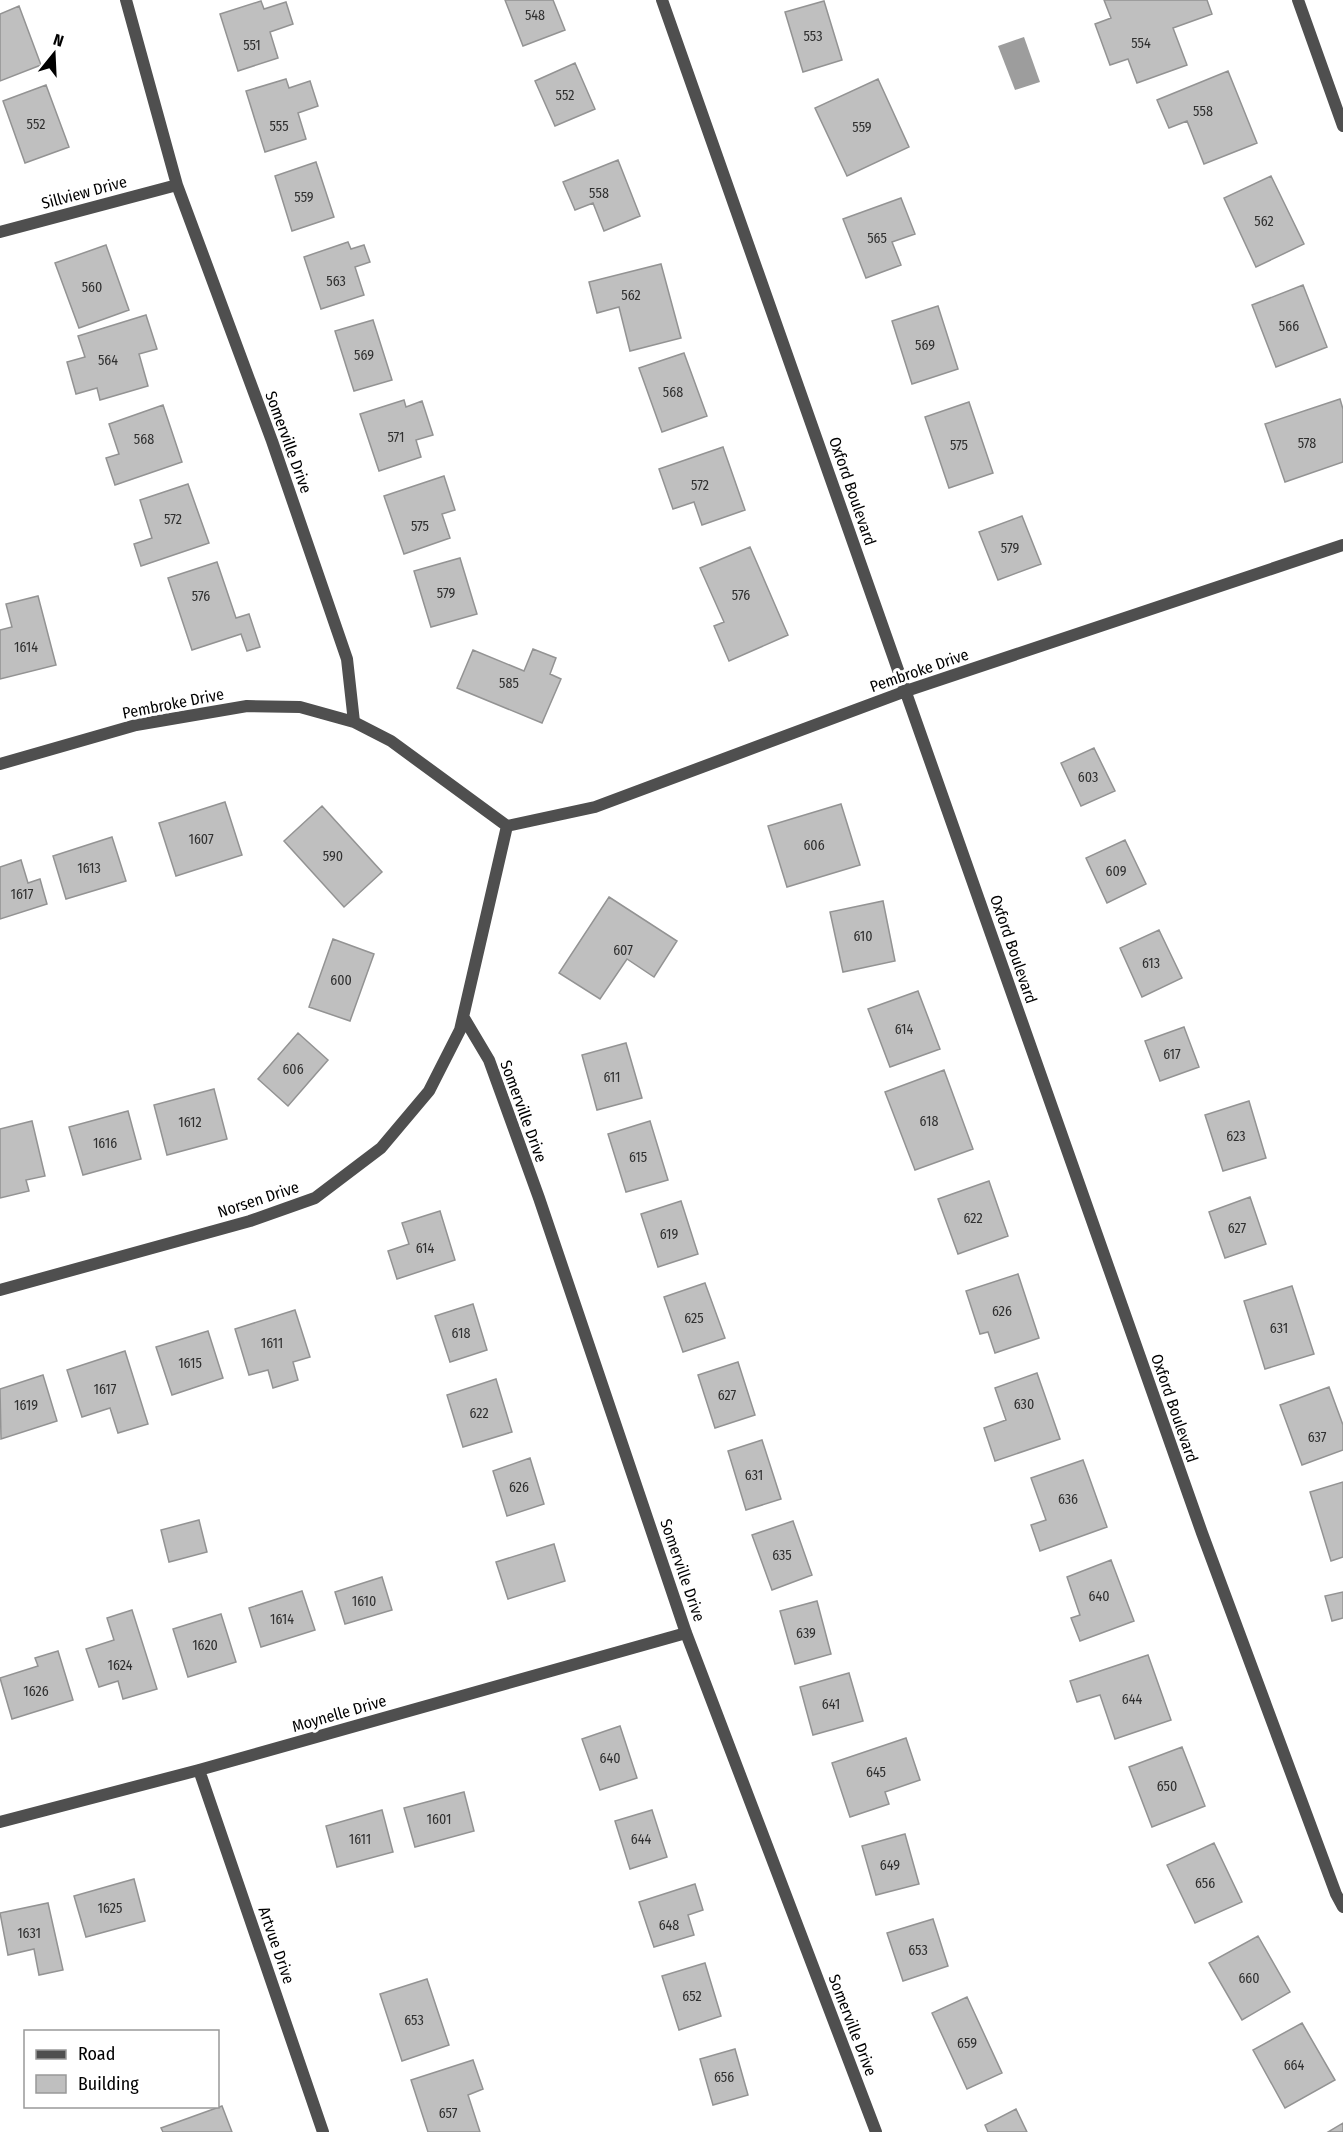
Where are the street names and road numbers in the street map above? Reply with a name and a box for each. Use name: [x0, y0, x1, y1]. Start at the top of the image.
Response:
street label: Sillview Drive: [39, 172, 129, 213]
street label: Somerville Drive: [261, 389, 316, 496]
street label: Oxford Boulevard: [825, 434, 880, 548]
street label: Pembroke Drive: [867, 645, 971, 696]
street label: Pembroke Drive: [121, 684, 226, 723]
street label: Oxford Boulevard: [986, 892, 1041, 1006]
street label: Somerville Drive: [496, 1058, 551, 1165]
street label: Norsen Drive: [215, 1177, 301, 1222]
street label: Oxford Boulevard: [1147, 1351, 1202, 1465]
street label: Somerville Drive: [656, 1516, 709, 1624]
street label: Moynelle Drive: [290, 1691, 389, 1736]
street label: Artvue Drive: [254, 1904, 299, 1986]
street label: Somerville Drive: [824, 1972, 881, 2079]

